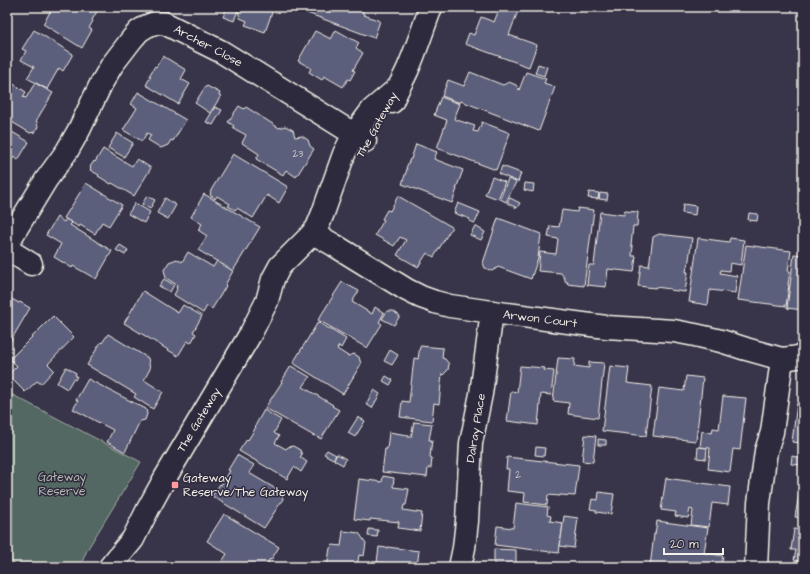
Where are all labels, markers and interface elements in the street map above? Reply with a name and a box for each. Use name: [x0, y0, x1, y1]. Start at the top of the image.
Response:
street label: Archer Close: [171, 21, 246, 71]
street label: The Gateway: [352, 89, 403, 161]
house number: 23: [293, 147, 303, 161]
street label: Arwon Court: [502, 306, 578, 332]
street label: The Gateway: [173, 384, 226, 456]
street label: Dalray Place: [462, 392, 491, 464]
house number: 2: [515, 468, 521, 482]
park label: Gateway Reserve: [38, 469, 86, 500]
place label: Gateway Reserve/The Gateway: [183, 470, 309, 502]
marker: Gateway Reserve/The Gateway: [170, 480, 180, 490]
scale bar: [664, 530, 723, 556]
text: 20 m: [670, 536, 699, 553]

